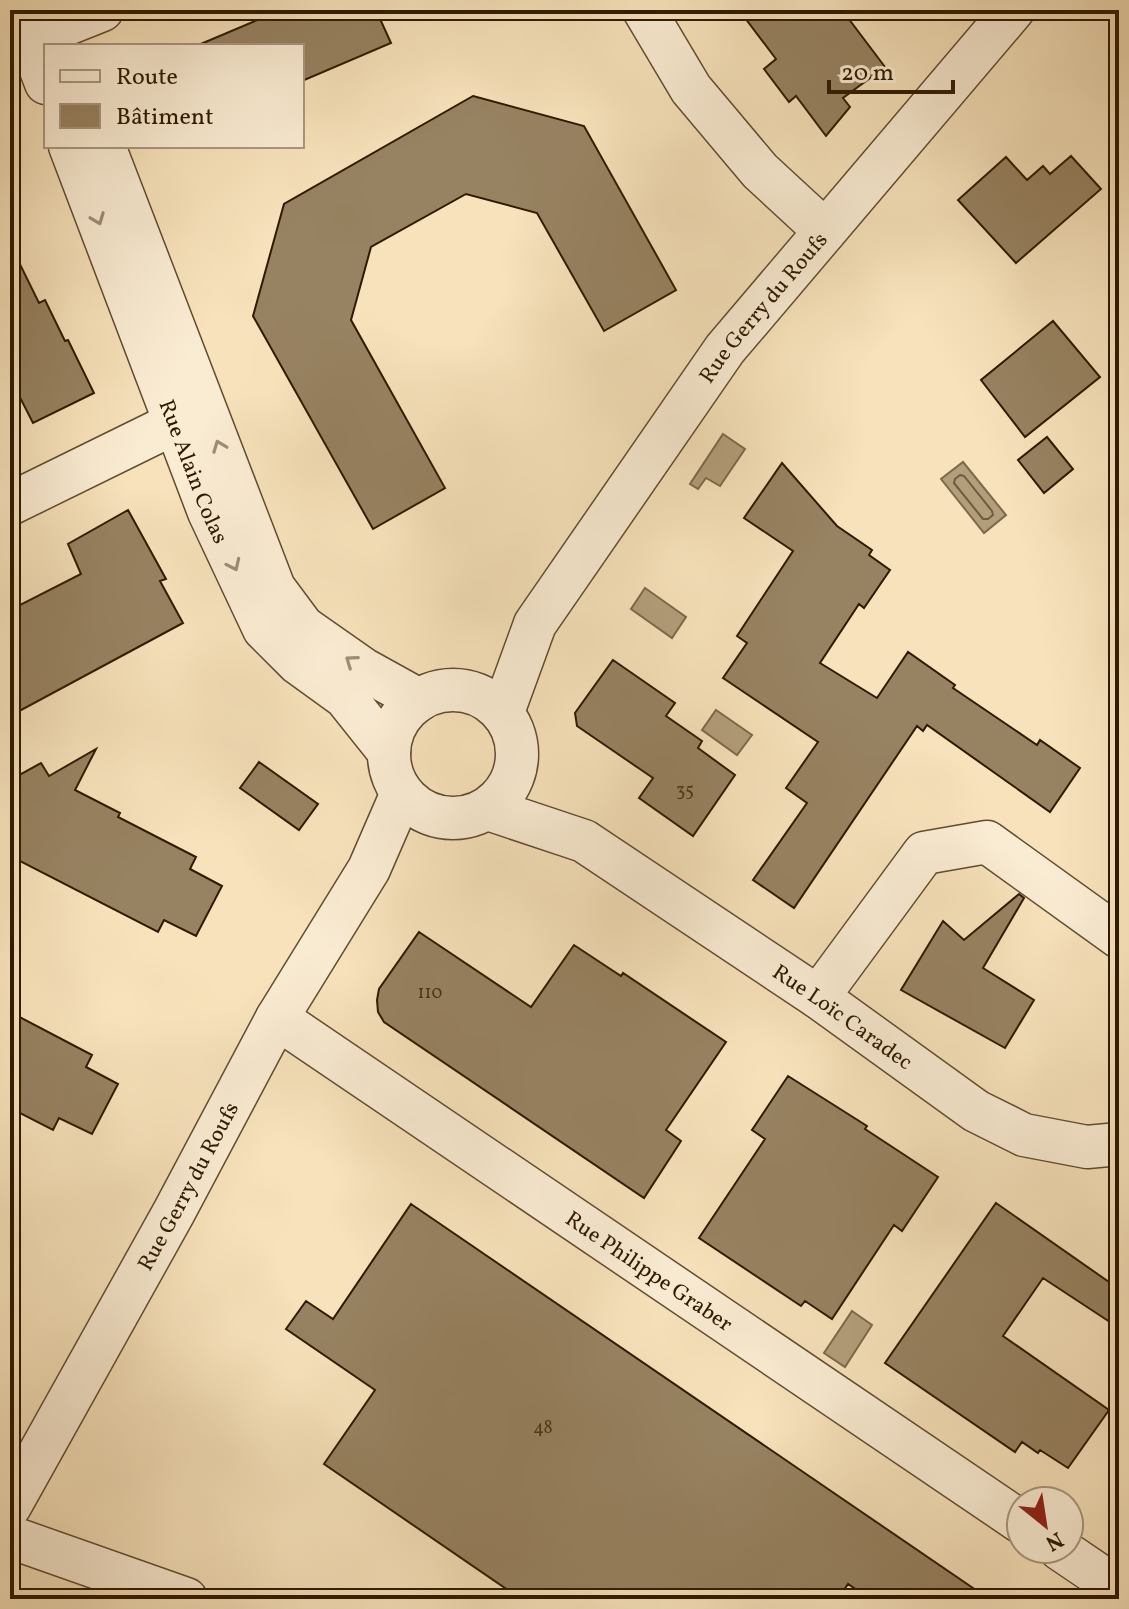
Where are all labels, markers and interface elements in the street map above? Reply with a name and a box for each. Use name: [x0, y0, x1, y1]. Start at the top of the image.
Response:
legend: [44, 44, 304, 148]
scale bar: [829, 44, 953, 94]
text: 20 m: [841, 57, 894, 91]
text: Route: [116, 61, 178, 95]
text: Bâtiment: [116, 101, 214, 135]
one-way arrow: [88, 211, 104, 225]
street label: Rue Gerry du Roufs: [693, 226, 836, 390]
street label: Rue Alain Colas: [150, 395, 235, 549]
one-way arrow: [212, 440, 229, 454]
one-way arrow: [224, 557, 240, 571]
one-way arrow: [346, 656, 360, 671]
house number: 35: [676, 779, 694, 804]
street label: Rue Loïc Caradec: [765, 958, 918, 1079]
house number: 110: [418, 981, 443, 1006]
street label: Rue Gerry du Roufs: [131, 1097, 248, 1277]
street label: Rue Philippe Graber: [558, 1205, 738, 1340]
house number: 48: [533, 1416, 553, 1441]
north arrow: [1005, 1485, 1085, 1565]
text: N: [1039, 1523, 1068, 1558]

